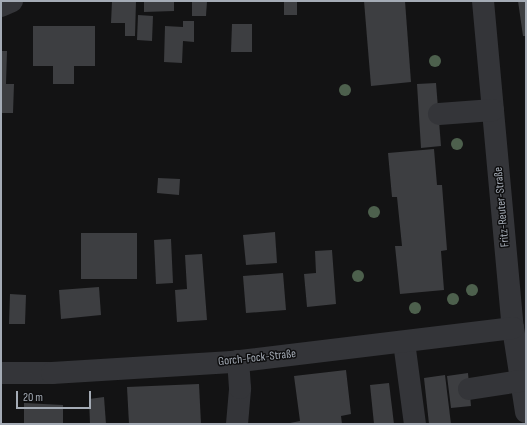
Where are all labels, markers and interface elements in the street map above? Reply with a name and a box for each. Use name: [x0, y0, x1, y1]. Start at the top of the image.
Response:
street label: Fritz-Reuter-Straße: [491, 166, 513, 248]
street label: Gorch-Fock-Straße: [217, 347, 297, 369]
scale bar: [18, 383, 93, 409]
text: 20 m: [23, 390, 43, 405]

